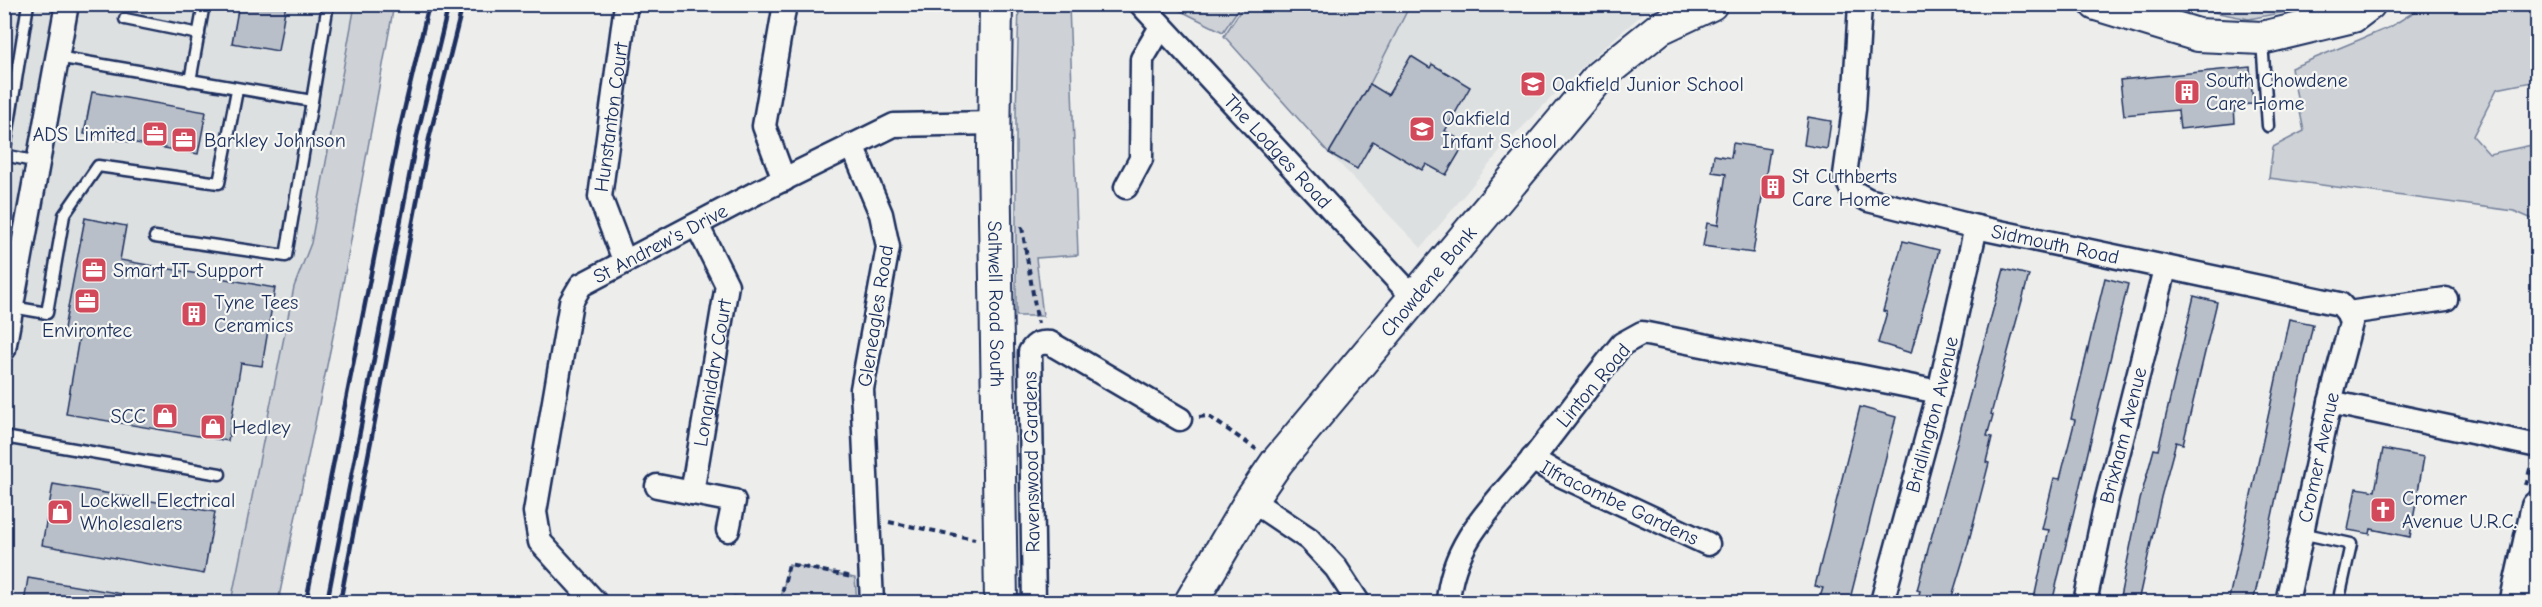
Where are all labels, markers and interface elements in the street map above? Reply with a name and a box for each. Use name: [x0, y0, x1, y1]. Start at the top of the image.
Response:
street label: Hunstanton Court: [590, 40, 633, 194]
school or university icon: Oakfield Junior School: [1518, 69, 1548, 99]
place label: South Chowdene Care Home: [2206, 69, 2348, 115]
place label: Oakfield Junior School: [1552, 73, 1744, 96]
building icon: South Chowdene Care Home: [2172, 77, 2202, 107]
street label: The Lodges Road: [1219, 90, 1336, 214]
place label: Oakfield Infant School: [1442, 107, 1557, 153]
school or university icon: Oakfield Infant School: [1407, 114, 1437, 144]
office icon: ADS Limited: [140, 119, 170, 149]
place label: ADS Limited: [33, 123, 136, 146]
office icon: Barkley Johnson: [169, 125, 199, 155]
place label: Barkley Johnson: [204, 129, 346, 152]
place label: St Cuthberts Care Home: [1792, 165, 1897, 211]
building icon: St Cuthberts Care Home: [1758, 172, 1788, 202]
street label: St Andrew's Drive: [589, 199, 731, 289]
street label: Saltwell Road South: [983, 220, 1009, 388]
street label: Sidmouth Road: [1989, 220, 2121, 269]
street label: Chowdene Bank: [1376, 221, 1482, 342]
street label: Gleneagles Road: [853, 244, 898, 389]
office icon: Smart IT Support: [79, 255, 109, 285]
place label: Smart IT Support: [113, 259, 264, 282]
office icon: Environtec: [72, 286, 102, 316]
place label: Tyne Tees Ceramics: [214, 291, 298, 337]
street label: Longniddry Court: [689, 296, 737, 448]
building icon: Tyne Tees Ceramics: [179, 299, 209, 329]
place label: Environtec: [42, 319, 132, 342]
street label: Bridlington Avenue: [1901, 334, 1963, 495]
street label: Linton Road: [1552, 339, 1635, 432]
street label: Brixham Avenue: [2095, 365, 2152, 506]
street label: Ravenswood Gardens: [1018, 371, 1045, 553]
street label: Cromer Avenue: [2293, 390, 2344, 525]
shop icon: SCC: [150, 401, 180, 431]
place label: SCC: [110, 405, 146, 428]
shop icon: Hedley: [198, 412, 228, 442]
place label: Hedley: [232, 416, 290, 439]
street label: Ilfracombe Gardens: [1536, 456, 1702, 550]
place label: Cromer Avenue U.R.C.: [2402, 487, 2517, 533]
place label: Lockwell Electrical Wholesalers: [80, 489, 235, 535]
church icon: Cromer Avenue U.R.C.: [2368, 495, 2398, 525]
shop icon: Lockwell Electrical Wholesalers: [45, 497, 75, 527]

